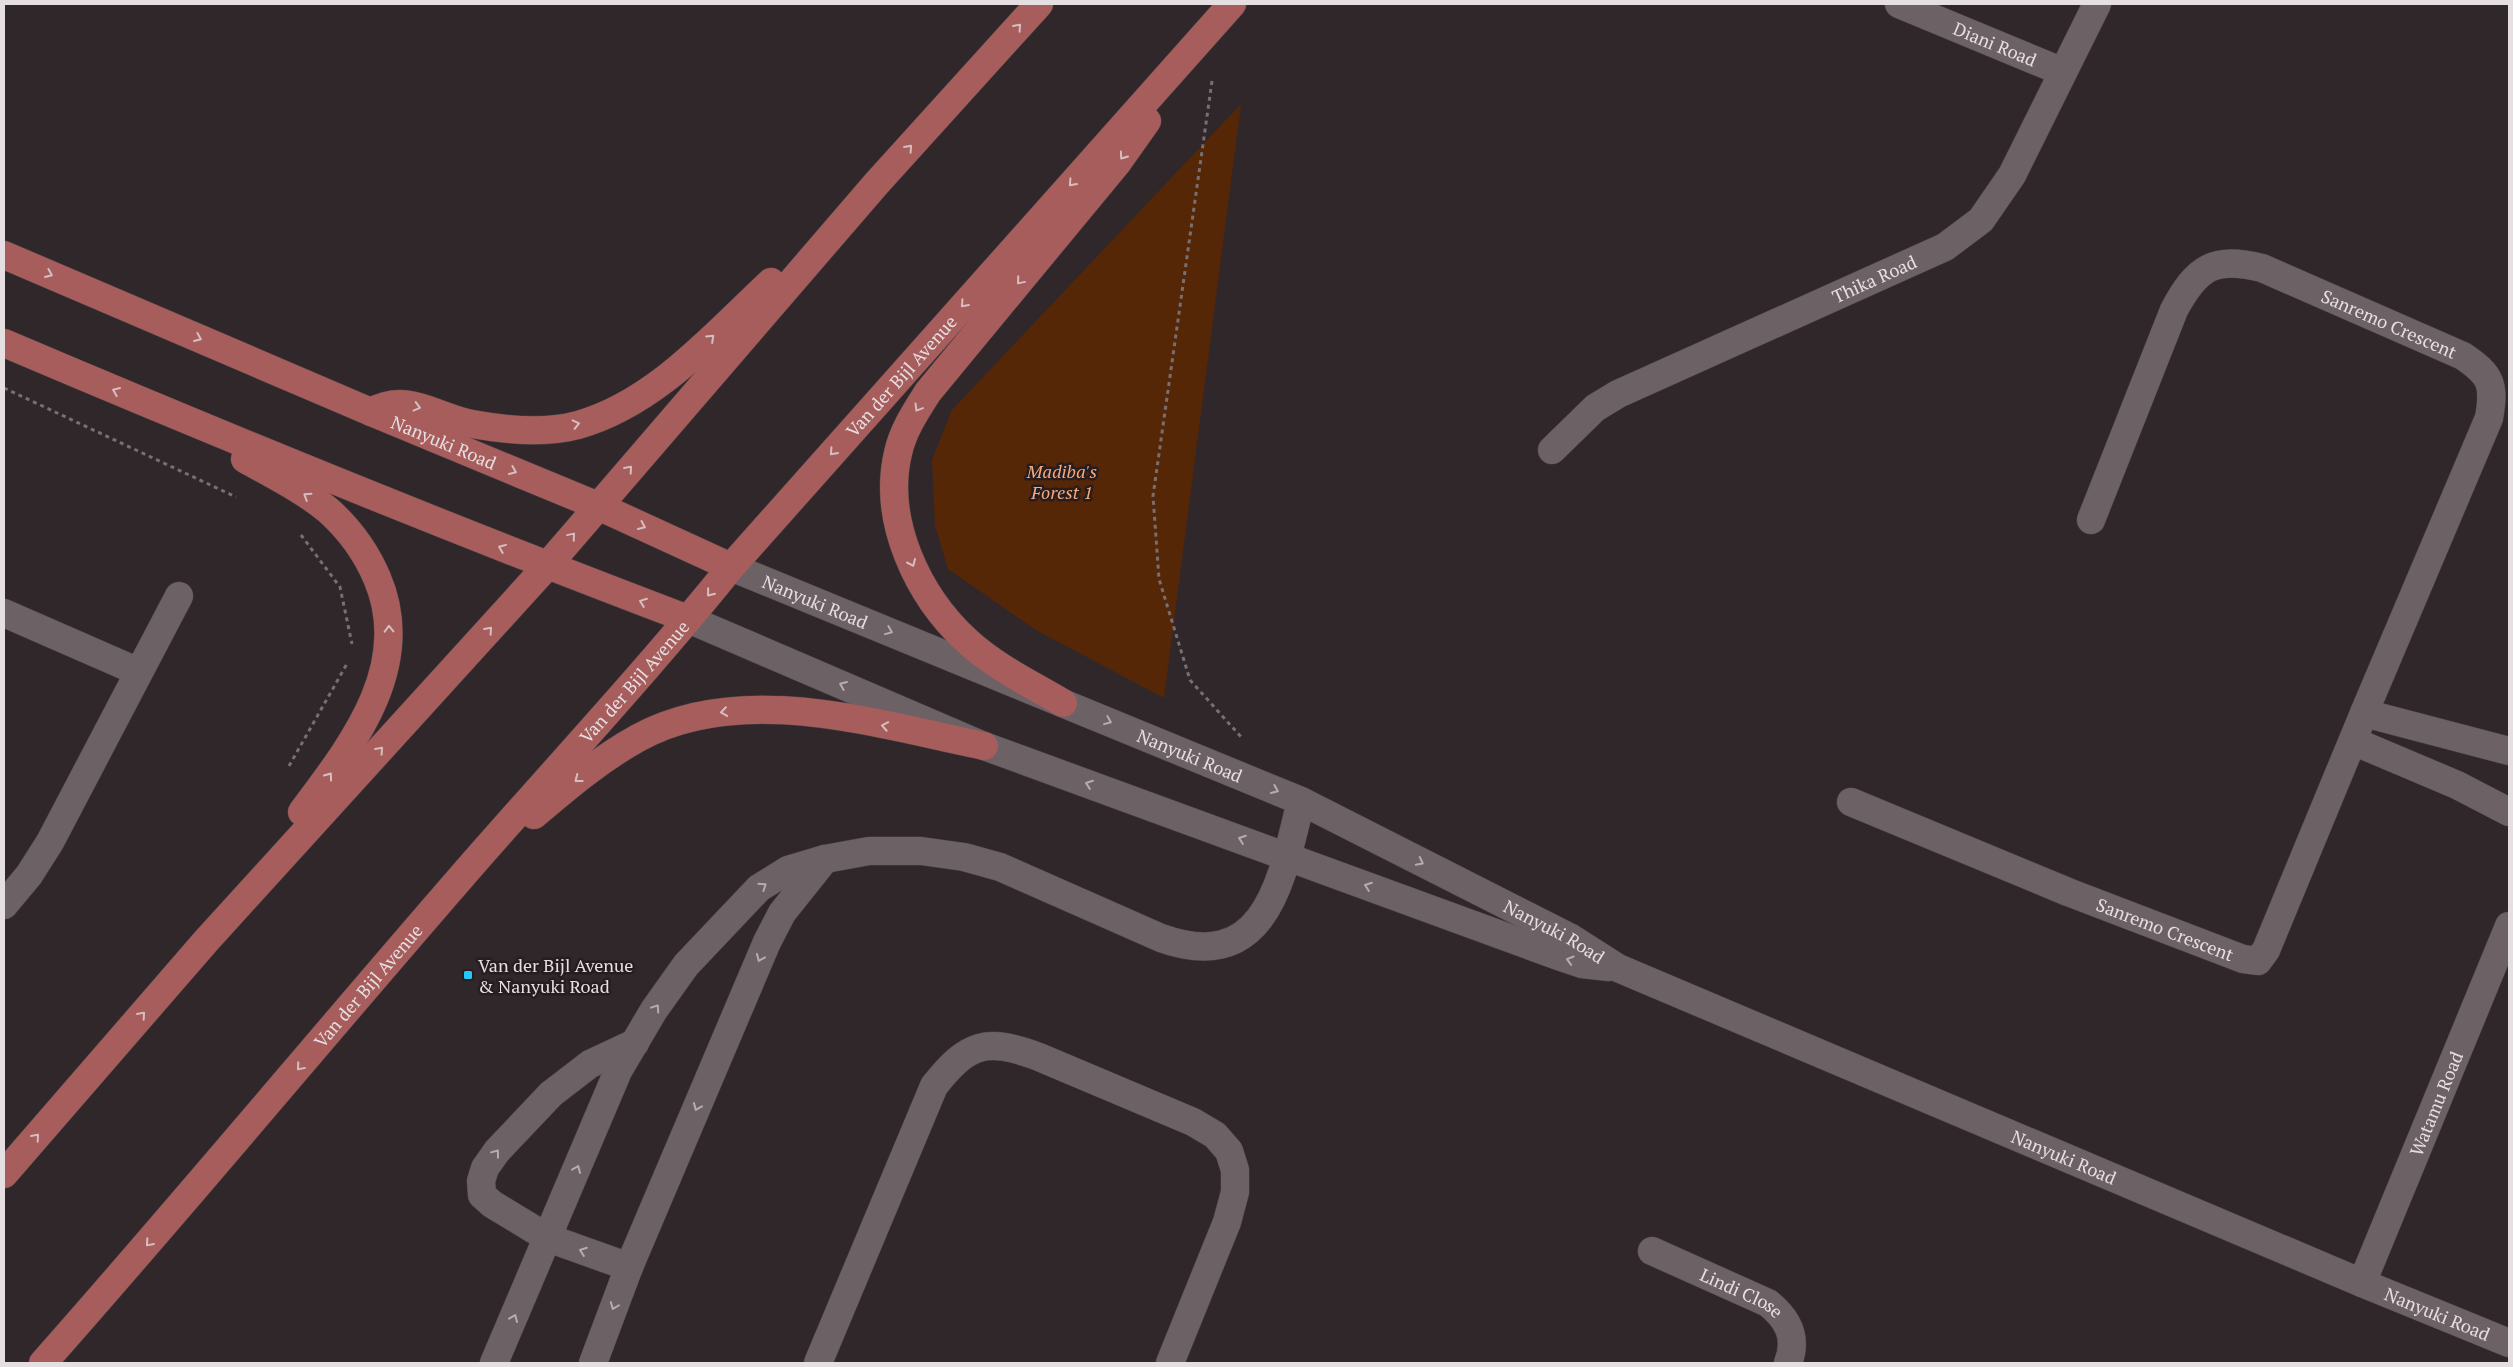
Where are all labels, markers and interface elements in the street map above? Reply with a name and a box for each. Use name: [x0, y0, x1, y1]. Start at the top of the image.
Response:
street label: Diani Road: [1950, 16, 2040, 72]
one-way arrow: [1012, 24, 1021, 33]
one-way arrow: [903, 144, 912, 153]
one-way arrow: [1120, 150, 1129, 160]
one-way arrow: [1069, 177, 1078, 186]
street label: Thika Road: [1828, 249, 1920, 308]
one-way arrow: [44, 267, 53, 278]
one-way arrow: [1016, 276, 1025, 285]
street label: Sanremo Crescent: [2318, 284, 2461, 364]
one-way arrow: [961, 299, 970, 308]
street label: Van der Bijl Avenue: [840, 310, 962, 442]
one-way arrow: [193, 332, 202, 342]
one-way arrow: [705, 335, 714, 344]
one-way arrow: [112, 386, 121, 397]
one-way arrow: [412, 401, 421, 412]
one-way arrow: [915, 402, 925, 411]
street label: Nanyuki Road: [388, 410, 500, 475]
one-way arrow: [572, 419, 580, 430]
one-way arrow: [830, 446, 839, 455]
park label: Madiba's Forest 1: [1026, 459, 1097, 504]
one-way arrow: [508, 465, 517, 476]
one-way arrow: [624, 466, 632, 475]
one-way arrow: [303, 492, 312, 502]
one-way arrow: [637, 520, 646, 531]
one-way arrow: [567, 533, 575, 542]
one-way arrow: [498, 543, 507, 554]
one-way arrow: [906, 558, 916, 567]
street label: Nanyuki Road: [759, 569, 871, 634]
one-way arrow: [707, 587, 715, 596]
one-way arrow: [639, 598, 648, 608]
street label: Van der Bijl Avenue: [574, 615, 694, 748]
one-way arrow: [383, 624, 394, 632]
one-way arrow: [884, 625, 893, 636]
one-way arrow: [483, 626, 492, 635]
one-way arrow: [839, 681, 848, 692]
one-way arrow: [719, 706, 728, 716]
one-way arrow: [1103, 715, 1112, 726]
one-way arrow: [880, 721, 889, 732]
street label: Nanyuki Road: [1134, 723, 1246, 788]
one-way arrow: [374, 747, 383, 756]
one-way arrow: [323, 772, 332, 782]
one-way arrow: [574, 773, 584, 782]
one-way arrow: [1085, 780, 1094, 790]
one-way arrow: [1270, 783, 1279, 794]
one-way arrow: [1238, 835, 1246, 845]
one-way arrow: [1415, 856, 1424, 867]
one-way arrow: [1365, 882, 1373, 892]
one-way arrow: [757, 883, 767, 892]
street label: Sanremo Crescent: [2093, 892, 2238, 966]
street label: Nanyuki Road: [1500, 894, 1609, 969]
street label: Van der Bijl Avenue: [308, 919, 428, 1052]
place label: Van der Bijl Avenue & Nanyuki Road: [478, 953, 633, 998]
one-way arrow: [756, 953, 766, 962]
one-way arrow: [1567, 956, 1575, 966]
marker: Van der Bijl Avenue & Nanyuki Road: [462, 969, 474, 981]
one-way arrow: [650, 1004, 659, 1013]
one-way arrow: [137, 1011, 146, 1020]
street label: Watamu Road: [2404, 1048, 2468, 1159]
one-way arrow: [297, 1061, 306, 1070]
one-way arrow: [692, 1102, 703, 1111]
street label: Nanyuki Road: [2008, 1124, 2120, 1190]
one-way arrow: [30, 1134, 39, 1143]
one-way arrow: [490, 1149, 499, 1159]
one-way arrow: [571, 1165, 582, 1174]
one-way arrow: [146, 1238, 155, 1247]
one-way arrow: [579, 1247, 588, 1257]
street label: Lindi Close: [1697, 1262, 1789, 1323]
street label: Nanyuki Road: [2381, 1282, 2494, 1346]
one-way arrow: [610, 1301, 620, 1310]
one-way arrow: [508, 1315, 518, 1323]

